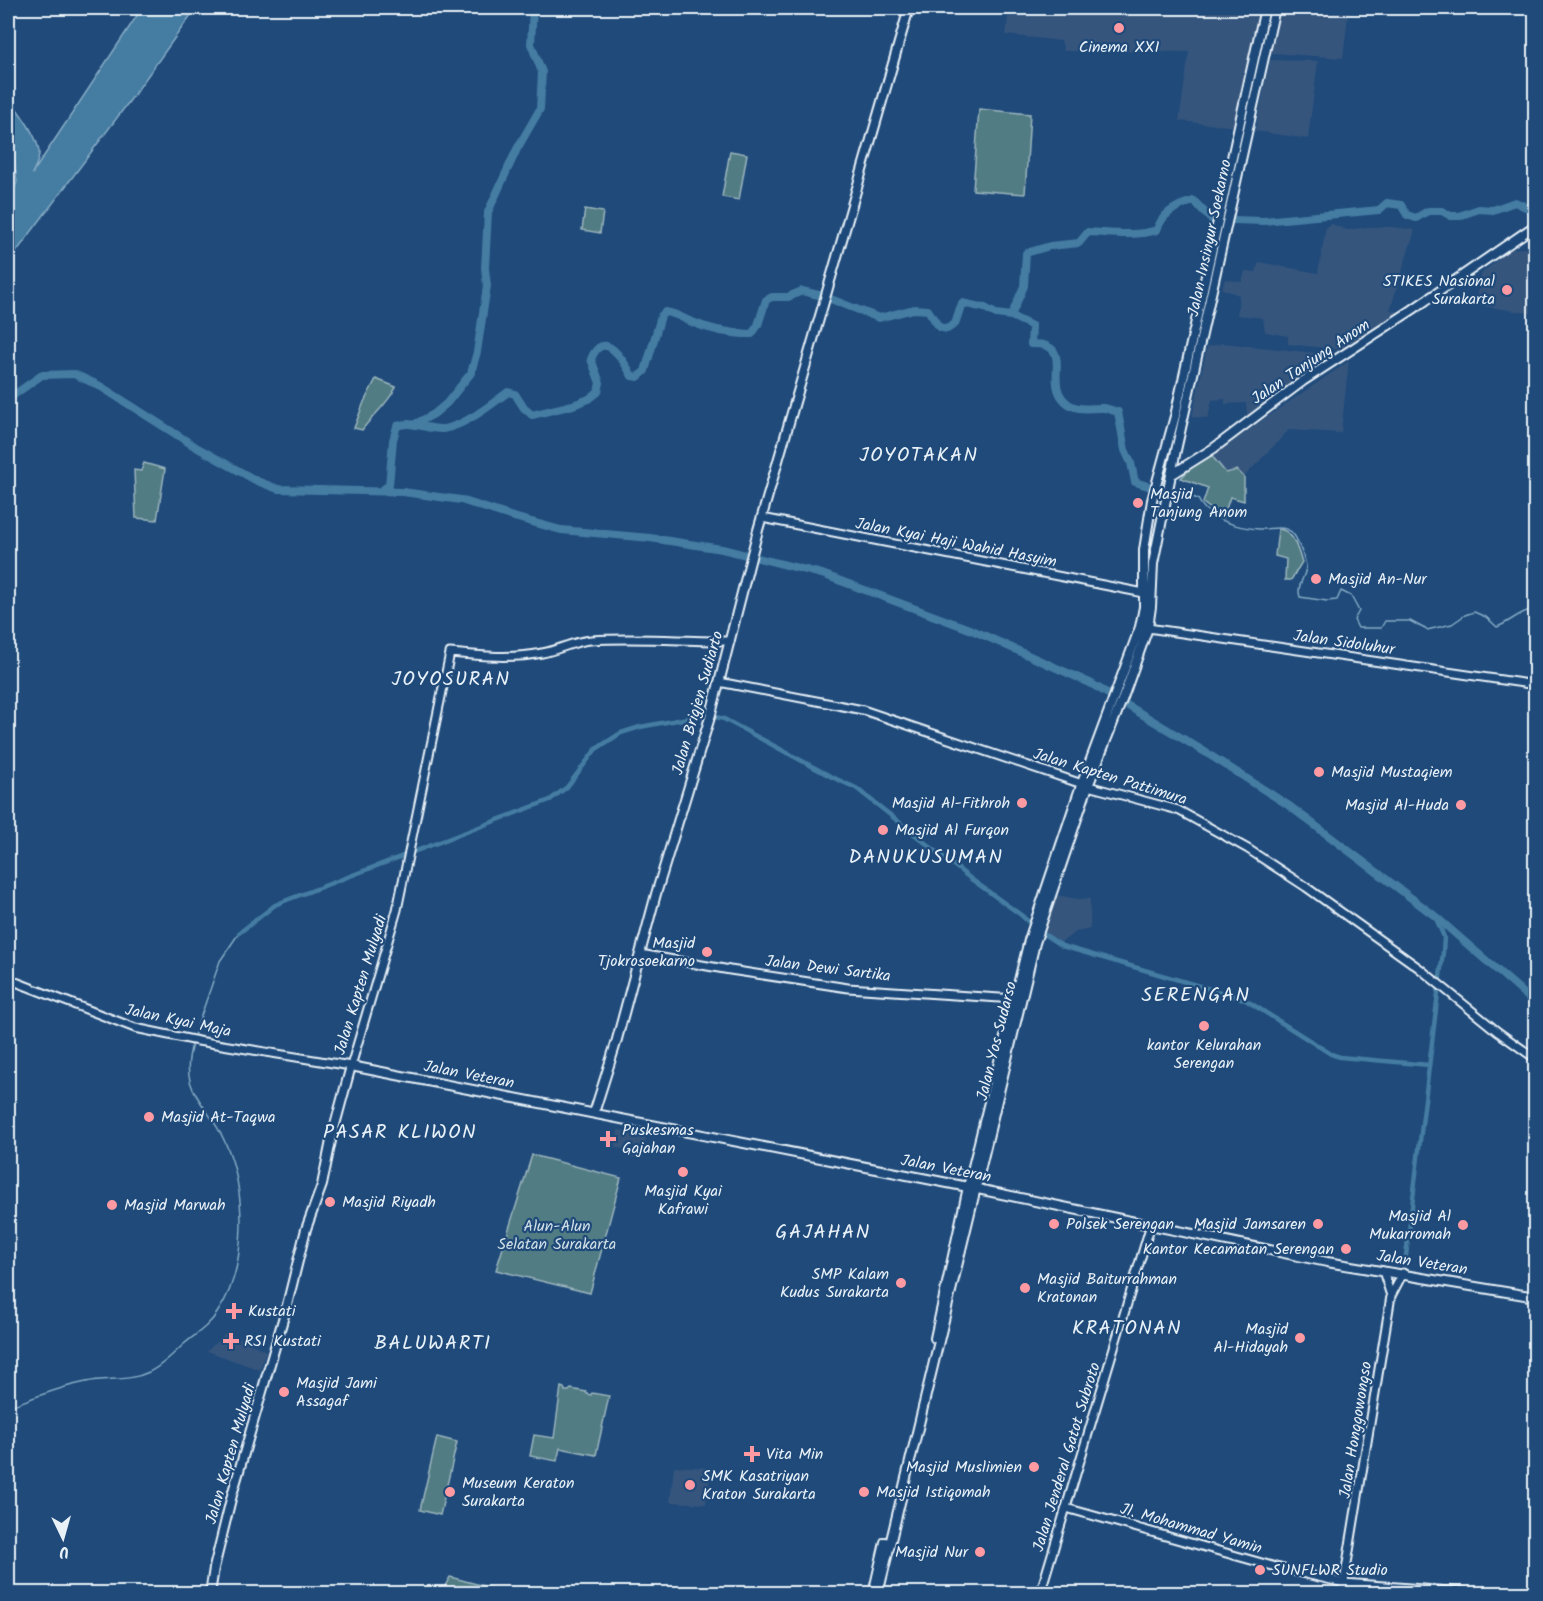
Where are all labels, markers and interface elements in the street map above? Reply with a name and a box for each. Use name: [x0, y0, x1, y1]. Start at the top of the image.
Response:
marker: Cinema XXI: [1112, 21, 1126, 35]
place label: Cinema XXI: [1079, 35, 1159, 60]
street label: Jalan Insinyur Soekarno: [1181, 157, 1239, 319]
place label: STIKES Nasional Surakarta: [1383, 269, 1495, 312]
marker: STIKES Nasional Surakarta: [1500, 283, 1514, 297]
street label: Jalan Tanjung Anom: [1247, 313, 1376, 411]
district label: JOYOTAKAN: [859, 440, 979, 472]
place label: Masjid Tanjung Anom: [1150, 482, 1247, 525]
marker: Masjid Tanjung Anom: [1131, 496, 1145, 510]
street label: Jalan Kyai Haji Wahid Hasyim: [853, 511, 1059, 575]
place label: Masjid An-Nur: [1328, 567, 1428, 592]
marker: Masjid An-Nur: [1309, 572, 1323, 586]
street label: Jalan Sidoluhur: [1292, 624, 1398, 663]
street label: Jalan Brigjen Sudiarto: [665, 628, 731, 778]
district label: JOYOSURAN: [392, 664, 510, 696]
street label: Jalan Kapten Pattimura: [1030, 742, 1190, 812]
place label: Masjid Mustaqiem: [1331, 760, 1453, 785]
marker: Masjid Mustaqiem: [1312, 765, 1326, 779]
place label: Masjid Al-Fithroh: [892, 791, 1010, 816]
place label: Masjid Al-Huda: [1345, 793, 1449, 818]
marker: Masjid Al-Fithroh: [1015, 796, 1029, 810]
marker: Masjid Al-Huda: [1454, 798, 1468, 812]
place label: Masjid Al Furqon: [895, 818, 1009, 843]
marker: Masjid Al Furqon: [876, 823, 890, 837]
district label: DANUKUSUMAN: [849, 842, 1003, 874]
street label: Jalan Kapten Mulyadi: [328, 911, 395, 1058]
place label: Masjid Tjokrosoekarno: [598, 931, 696, 974]
marker: Masjid Tjokrosoekarno: [700, 945, 714, 959]
street label: Jalan Dewi Sartika: [764, 949, 892, 989]
street label: Jalan Yos Sudarso: [970, 979, 1024, 1103]
district label: SERENGAN: [1141, 980, 1251, 1012]
street label: Jalan Kyai Maja: [123, 998, 233, 1044]
marker: kantor Kelurahan Serengan: [1197, 1019, 1211, 1033]
place label: kantor Kelurahan Serengan: [1147, 1033, 1261, 1076]
street label: Jalan Veteran: [422, 1054, 516, 1096]
place label: Masjid At-Taqwa: [161, 1105, 275, 1130]
marker: Masjid At-Taqwa: [142, 1110, 156, 1124]
district label: PASAR KLIWON: [323, 1117, 477, 1149]
place label: Puskesmas Gajahan: [622, 1118, 694, 1161]
marker: Puskesmas Gajahan: [599, 1130, 617, 1148]
street label: Jalan Veteran: [899, 1148, 993, 1190]
marker: Masjid Kyai Kafrawi: [676, 1165, 690, 1179]
place label: Masjid Kyai Kafrawi: [644, 1179, 723, 1222]
place label: Masjid Riyadh: [342, 1190, 436, 1215]
place label: Masjid Marwah: [124, 1193, 226, 1218]
marker: Masjid Riyadh: [323, 1195, 337, 1209]
marker: Masjid Marwah: [105, 1198, 119, 1212]
place label: Masjid Al Mukarromah: [1369, 1204, 1451, 1247]
place label: Polsek Serengan: [1066, 1212, 1174, 1237]
place label: Masjid Jamsaren: [1194, 1212, 1306, 1237]
park label: Alun-Alun Selatan Surakarta: [498, 1214, 616, 1257]
district label: GAJAHAN: [775, 1217, 871, 1249]
marker: Polsek Serengan: [1047, 1217, 1061, 1231]
marker: Masjid Jamsaren: [1311, 1217, 1325, 1231]
marker: Masjid Al Mukarromah: [1456, 1218, 1470, 1232]
place label: Kantor Kecamatan Serengan: [1143, 1237, 1334, 1262]
marker: Kantor Kecamatan Serengan: [1339, 1242, 1353, 1256]
street label: Jalan Veteran: [1375, 1243, 1469, 1283]
place label: SMP Kalam Kudus Surakarta: [780, 1262, 889, 1305]
place label: Masjid Baiturrahman Kratonan: [1037, 1267, 1177, 1310]
marker: SMP Kalam Kudus Surakarta: [894, 1276, 908, 1290]
marker: Masjid Baiturrahman Kratonan: [1018, 1281, 1032, 1295]
place label: Kustati: [248, 1299, 297, 1324]
marker: Kustati: [225, 1302, 243, 1320]
district label: KRATONAN: [1072, 1313, 1182, 1345]
place label: Masjid Al-Hidayah: [1213, 1317, 1289, 1360]
district label: BALUWARTI: [374, 1328, 492, 1360]
place label: RSI Kustati: [244, 1329, 322, 1354]
marker: Masjid Al-Hidayah: [1293, 1331, 1307, 1345]
marker: RSI Kustati: [222, 1332, 240, 1350]
street label: Jalan Jenderal Gatot Subroto: [1026, 1359, 1108, 1555]
street label: Jalan Honggowongso: [1333, 1360, 1379, 1500]
place label: Masjid Jami Assagaf: [296, 1371, 378, 1414]
street label: Jalan Kapten Mulyadi: [199, 1380, 263, 1527]
marker: Masjid Jami Assagaf: [277, 1385, 291, 1399]
place label: Vita Min: [766, 1442, 823, 1467]
marker: Vita Min: [743, 1445, 761, 1463]
place label: Masjid Muslimien: [906, 1455, 1022, 1480]
marker: Masjid Muslimien: [1027, 1460, 1041, 1474]
place label: SMK Kasatriyan Kraton Surakarta: [702, 1464, 816, 1507]
place label: Museum Keraton Surakarta: [462, 1471, 575, 1514]
marker: SMK Kasatriyan Kraton Surakarta: [683, 1478, 697, 1492]
place label: Masjid Istiqomah: [876, 1480, 991, 1505]
marker: Museum Keraton Surakarta: [443, 1485, 457, 1499]
marker: Masjid Istiqomah: [857, 1485, 871, 1499]
street label: Jl. Mohammad Yamin: [1117, 1497, 1265, 1561]
north arrow: [33, 1508, 93, 1568]
text: U: [58, 1539, 70, 1564]
place label: Masjid Nur: [895, 1540, 970, 1565]
marker: Masjid Nur: [973, 1545, 987, 1559]
place label: SUNFLWR Studio: [1272, 1558, 1388, 1583]
marker: SUNFLWR Studio: [1253, 1563, 1267, 1577]

